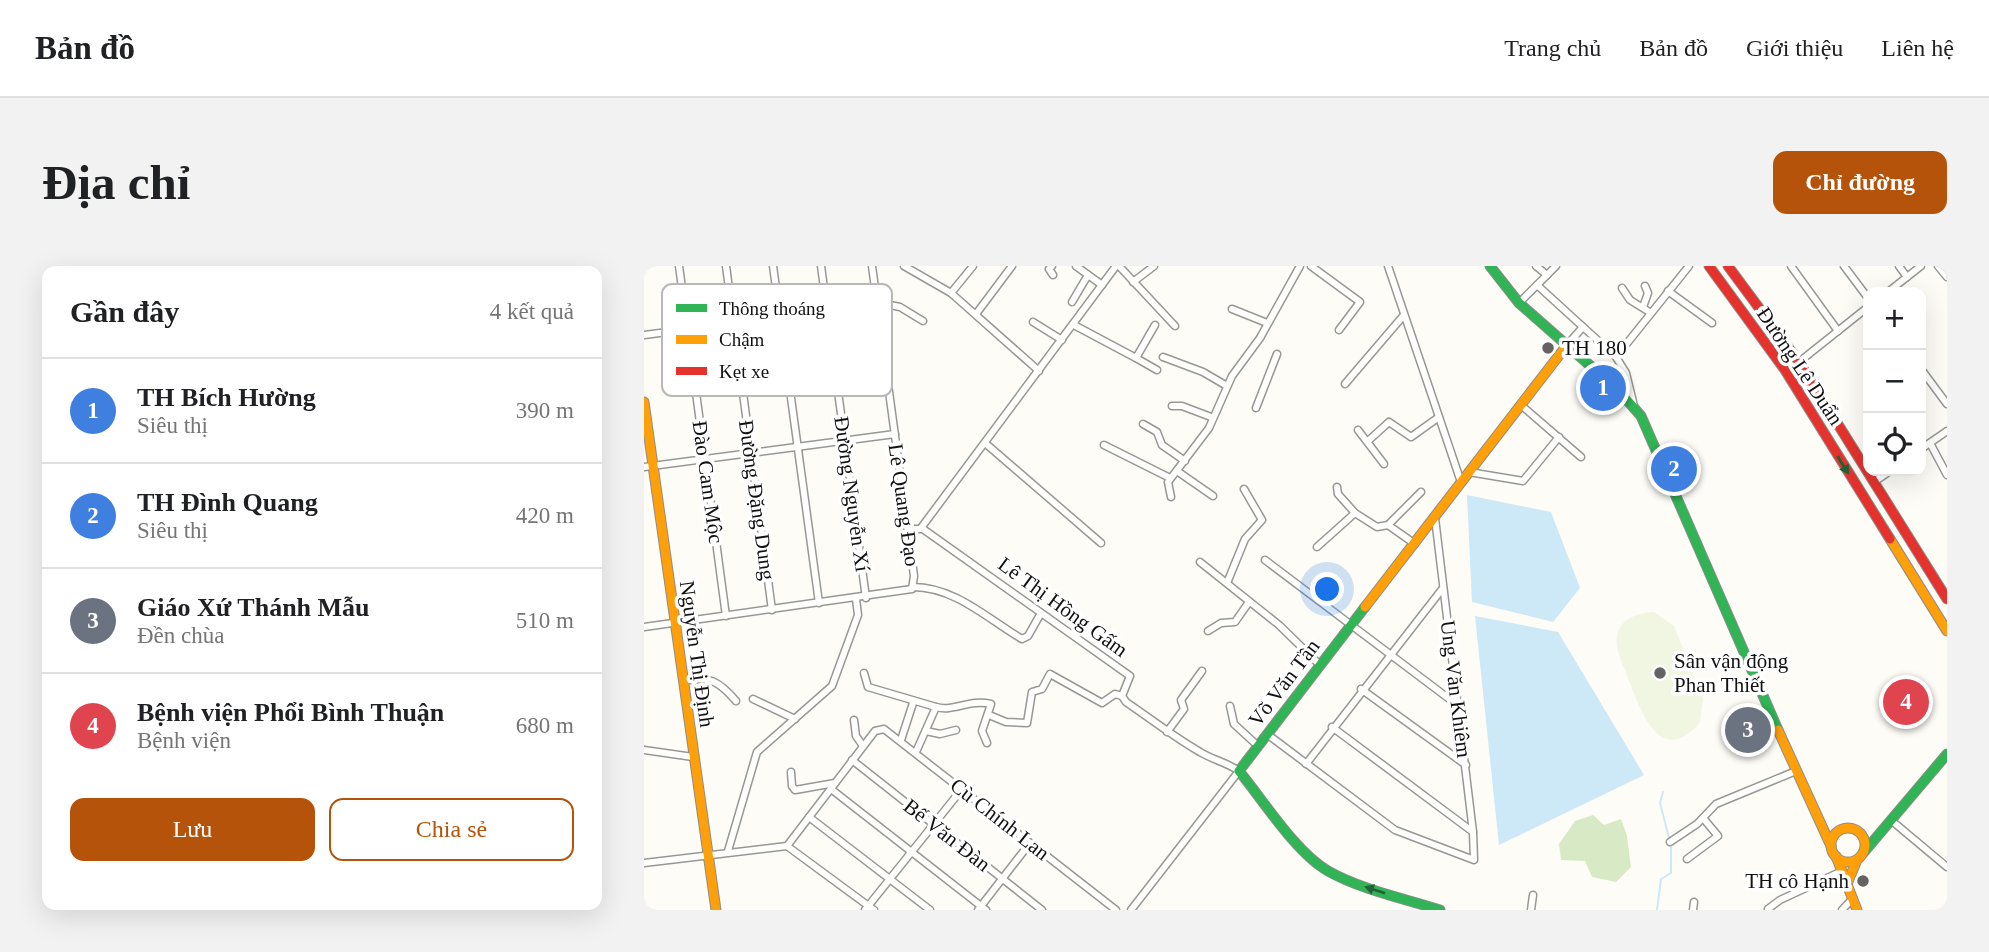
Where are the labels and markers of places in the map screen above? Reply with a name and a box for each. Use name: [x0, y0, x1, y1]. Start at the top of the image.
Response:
place label: TH 180: [1562, 336, 1627, 360]
marker: TH 180: [1540, 340, 1556, 356]
pin: 1: [1580, 362, 1626, 414]
pin: 2: [1651, 443, 1697, 495]
place label: Sân vận động Phan Thiết: [1674, 649, 1789, 697]
marker: Sân vận động Phan Thiết: [1652, 665, 1668, 681]
pin: 4: [1883, 676, 1929, 728]
pin: 3: [1725, 704, 1771, 756]
place label: TH cô Hạnh: [1745, 869, 1849, 893]
marker: TH cô Hạnh: [1855, 873, 1871, 889]

